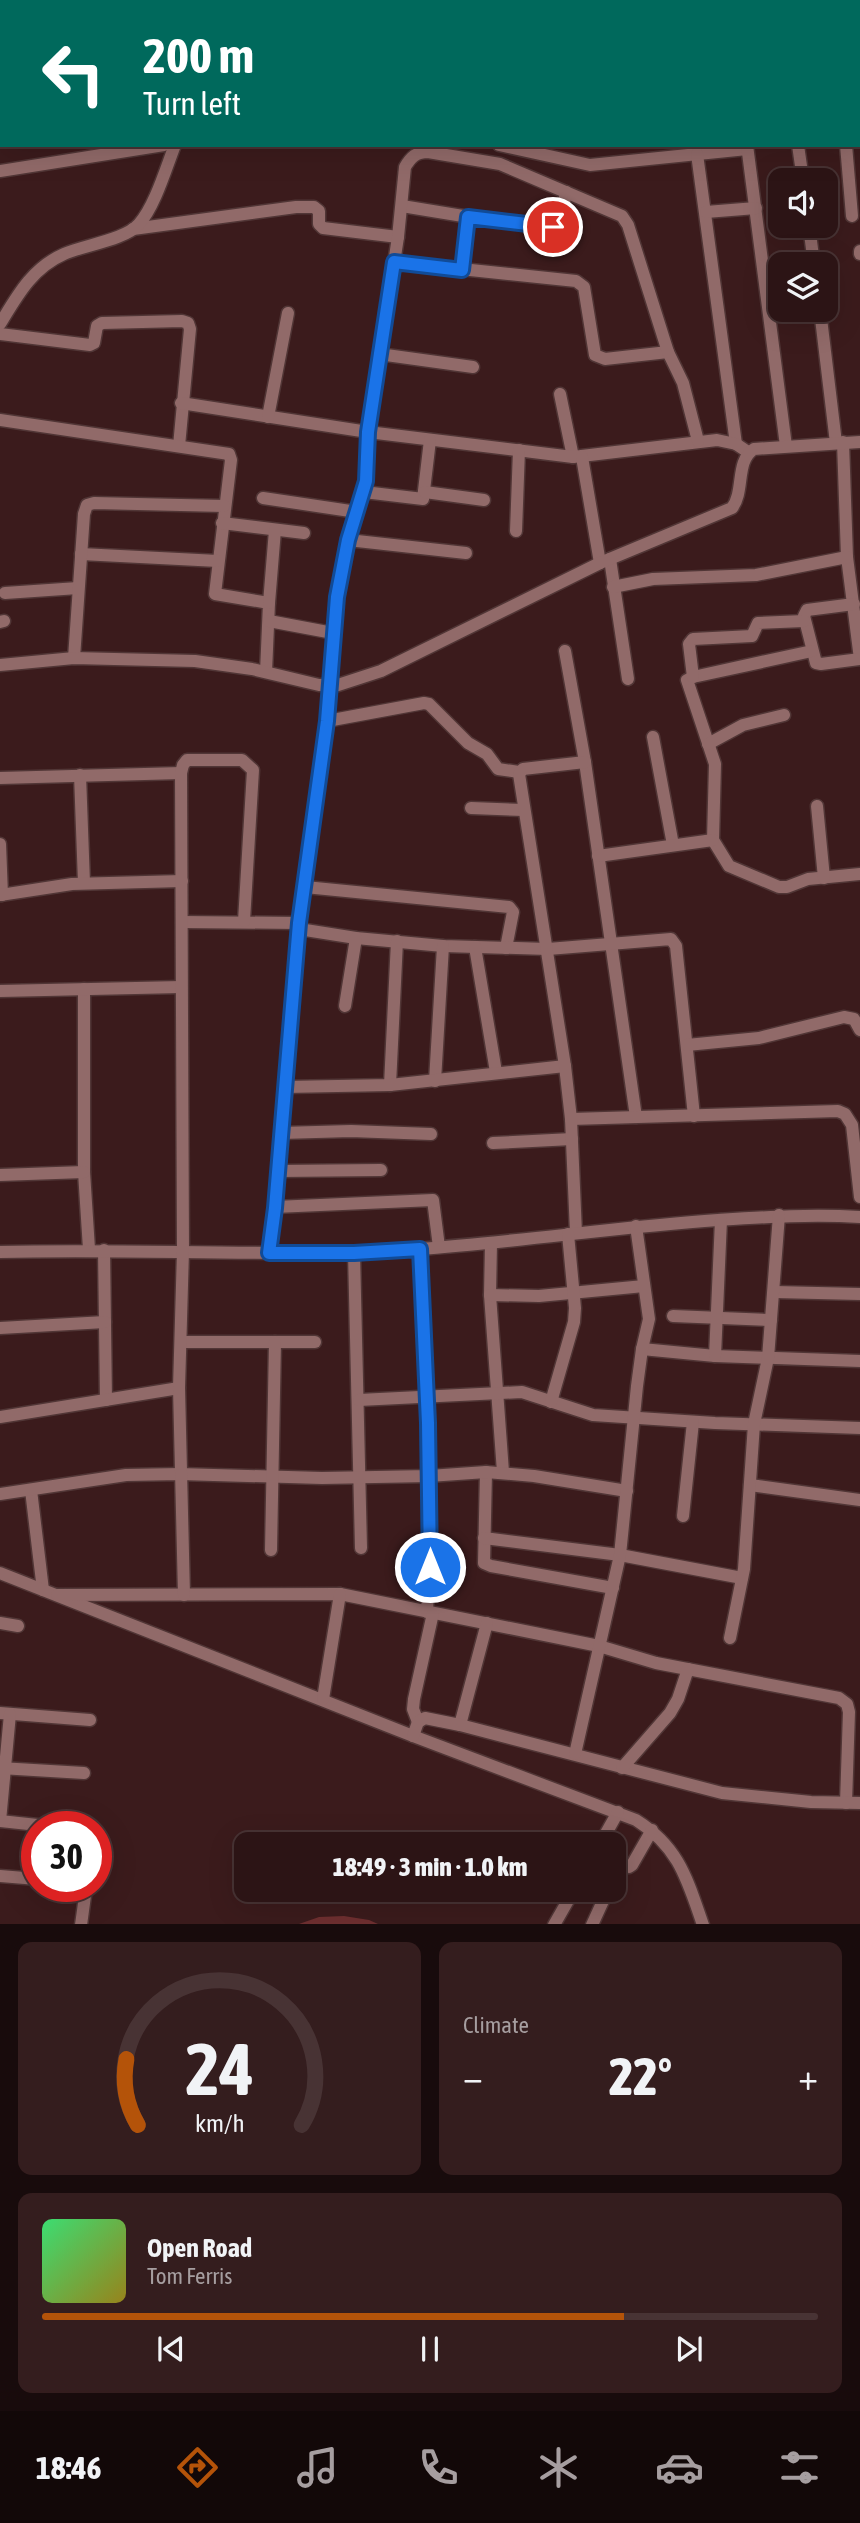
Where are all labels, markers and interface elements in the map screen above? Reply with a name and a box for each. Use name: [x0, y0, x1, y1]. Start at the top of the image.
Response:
text: 200 m: [143, 27, 254, 83]
icon: left: [28, 28, 119, 119]
text: Turn left: [143, 85, 241, 122]
map controls: [768, 168, 838, 322]
button: sound: [768, 168, 838, 238]
pin: [523, 197, 583, 257]
icon: arrive: [534, 208, 572, 246]
button: layers: [768, 252, 838, 322]
position arrow: [393, 1530, 467, 1604]
speed limit sign: 30: [21, 1811, 112, 1902]
text: 18:49 · 3 min · 1.0 km: [333, 1852, 527, 1882]
text: Climate: [463, 2012, 529, 2038]
text: 24: [185, 2027, 254, 2110]
text: 22°: [609, 2046, 672, 2106]
text: −: [463, 2055, 483, 2098]
text: +: [798, 2055, 818, 2098]
text: km/h: [195, 2108, 244, 2136]
text: Open Road: [147, 2233, 252, 2263]
text: Tom Ferris: [147, 2263, 232, 2289]
icon: previous: [152, 2330, 190, 2368]
icon: pause: [411, 2330, 449, 2368]
icon: next: [670, 2330, 708, 2368]
icon: directions: [173, 2443, 222, 2492]
icon: music: [293, 2443, 342, 2492]
icon: phone: [414, 2443, 463, 2492]
icon: climate: [534, 2443, 583, 2492]
icon: car: [655, 2443, 704, 2492]
icon: filters: [775, 2443, 824, 2492]
text: 18:46: [36, 2449, 102, 2486]

